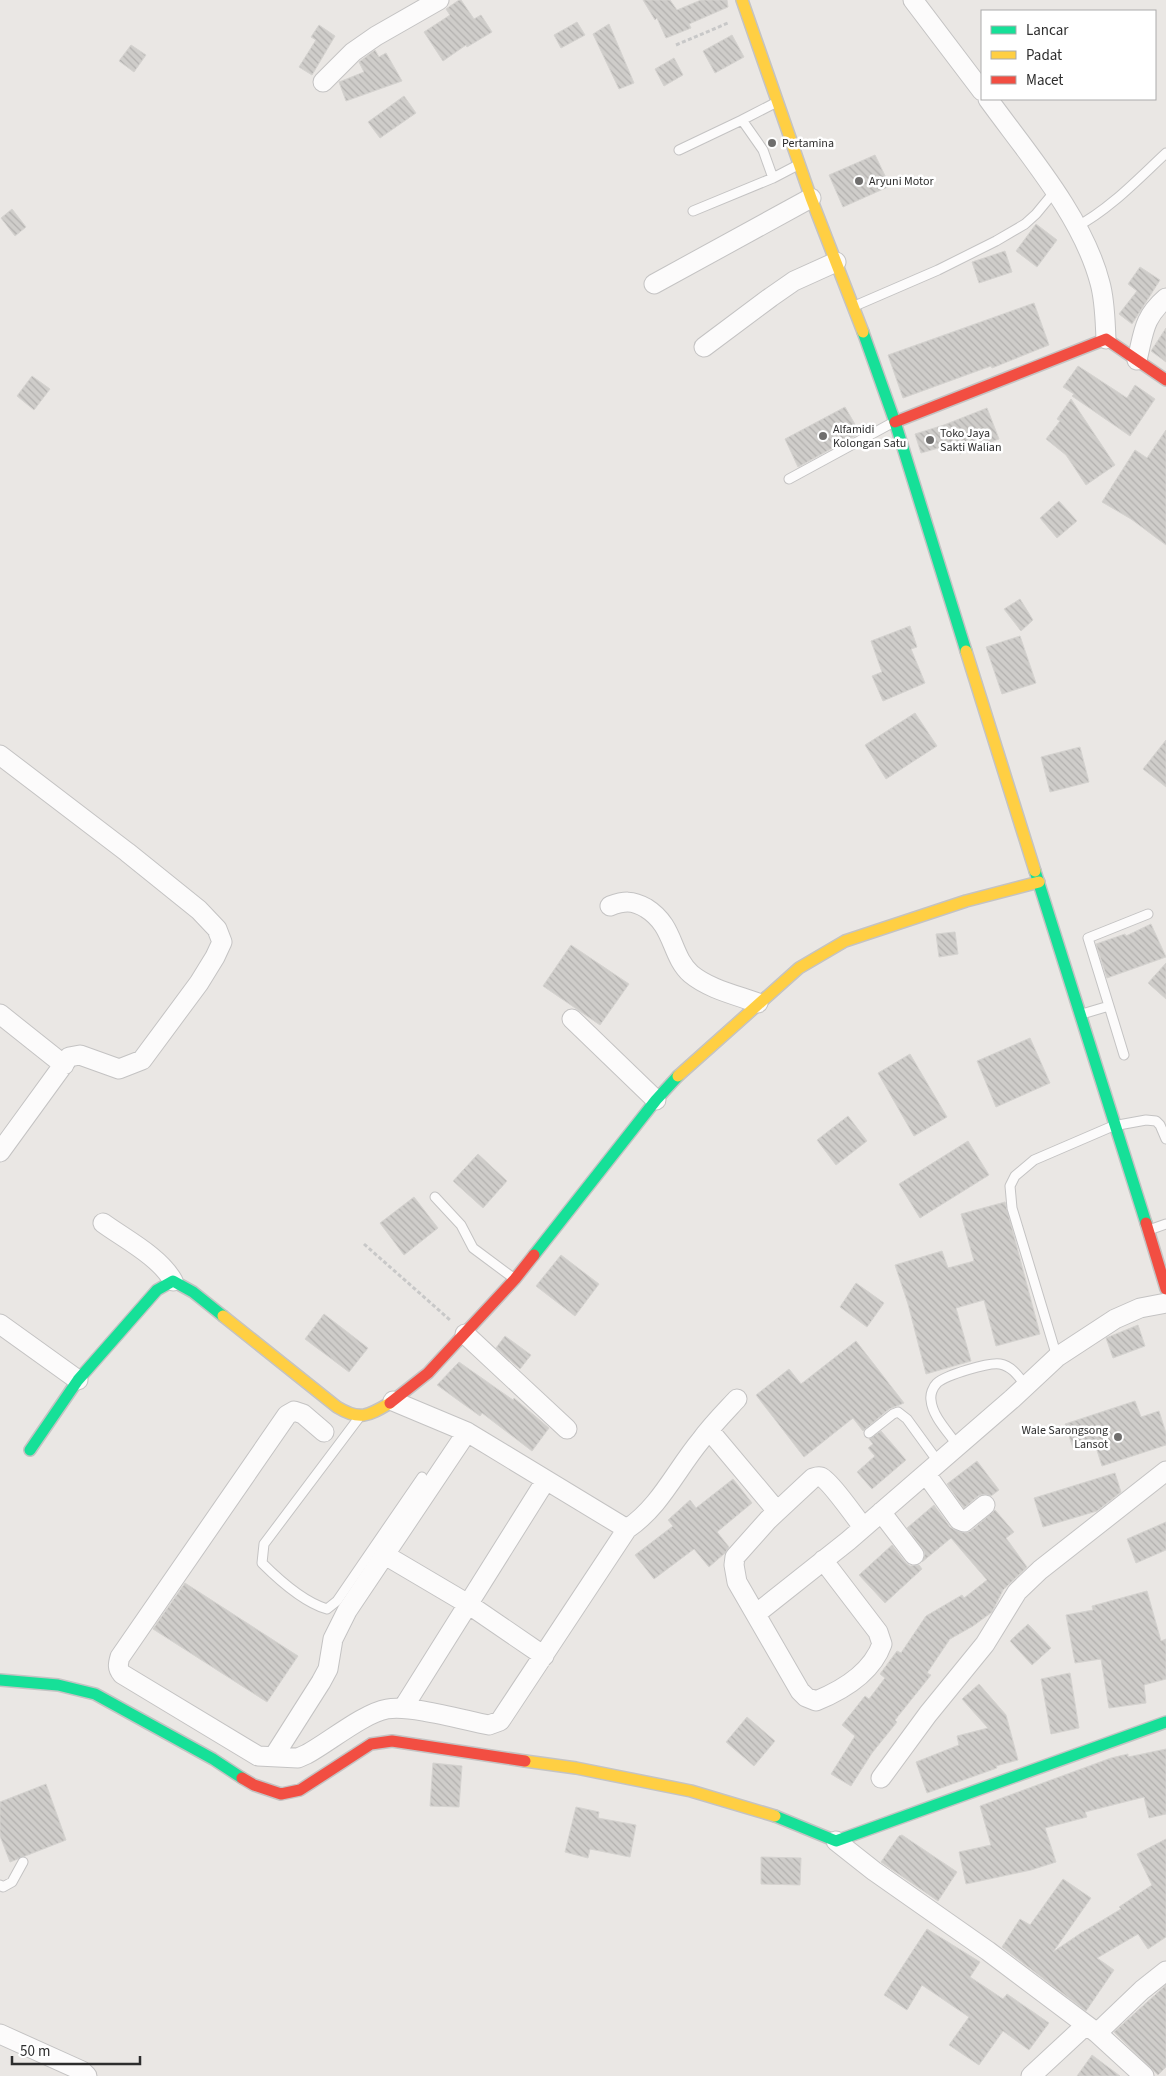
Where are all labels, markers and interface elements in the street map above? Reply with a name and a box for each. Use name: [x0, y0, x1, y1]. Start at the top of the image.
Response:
legend: [981, 10, 1156, 100]
text: Lancar: [1026, 20, 1069, 41]
text: Padat: [1026, 45, 1062, 66]
text: Macet: [1026, 70, 1063, 91]
place label: Pertamina: [782, 135, 834, 152]
marker: Pertamina: [766, 137, 778, 149]
place label: Aryuni Motor: [869, 173, 934, 190]
marker: Aryuni Motor: [853, 175, 865, 187]
place label: Alfamidi Kolongan Satu: [833, 421, 906, 452]
place label: Toko Jaya Sakti Walian: [940, 425, 1001, 456]
marker: Alfamidi Kolongan Satu: [817, 430, 829, 442]
marker: Toko Jaya Sakti Walian: [924, 434, 936, 446]
place label: Wale Sarongsong Lansot: [1022, 1422, 1108, 1453]
marker: Wale Sarongsong Lansot: [1112, 1431, 1124, 1443]
scale bar: [12, 2034, 140, 2066]
text: 50 m: [20, 2041, 50, 2062]

